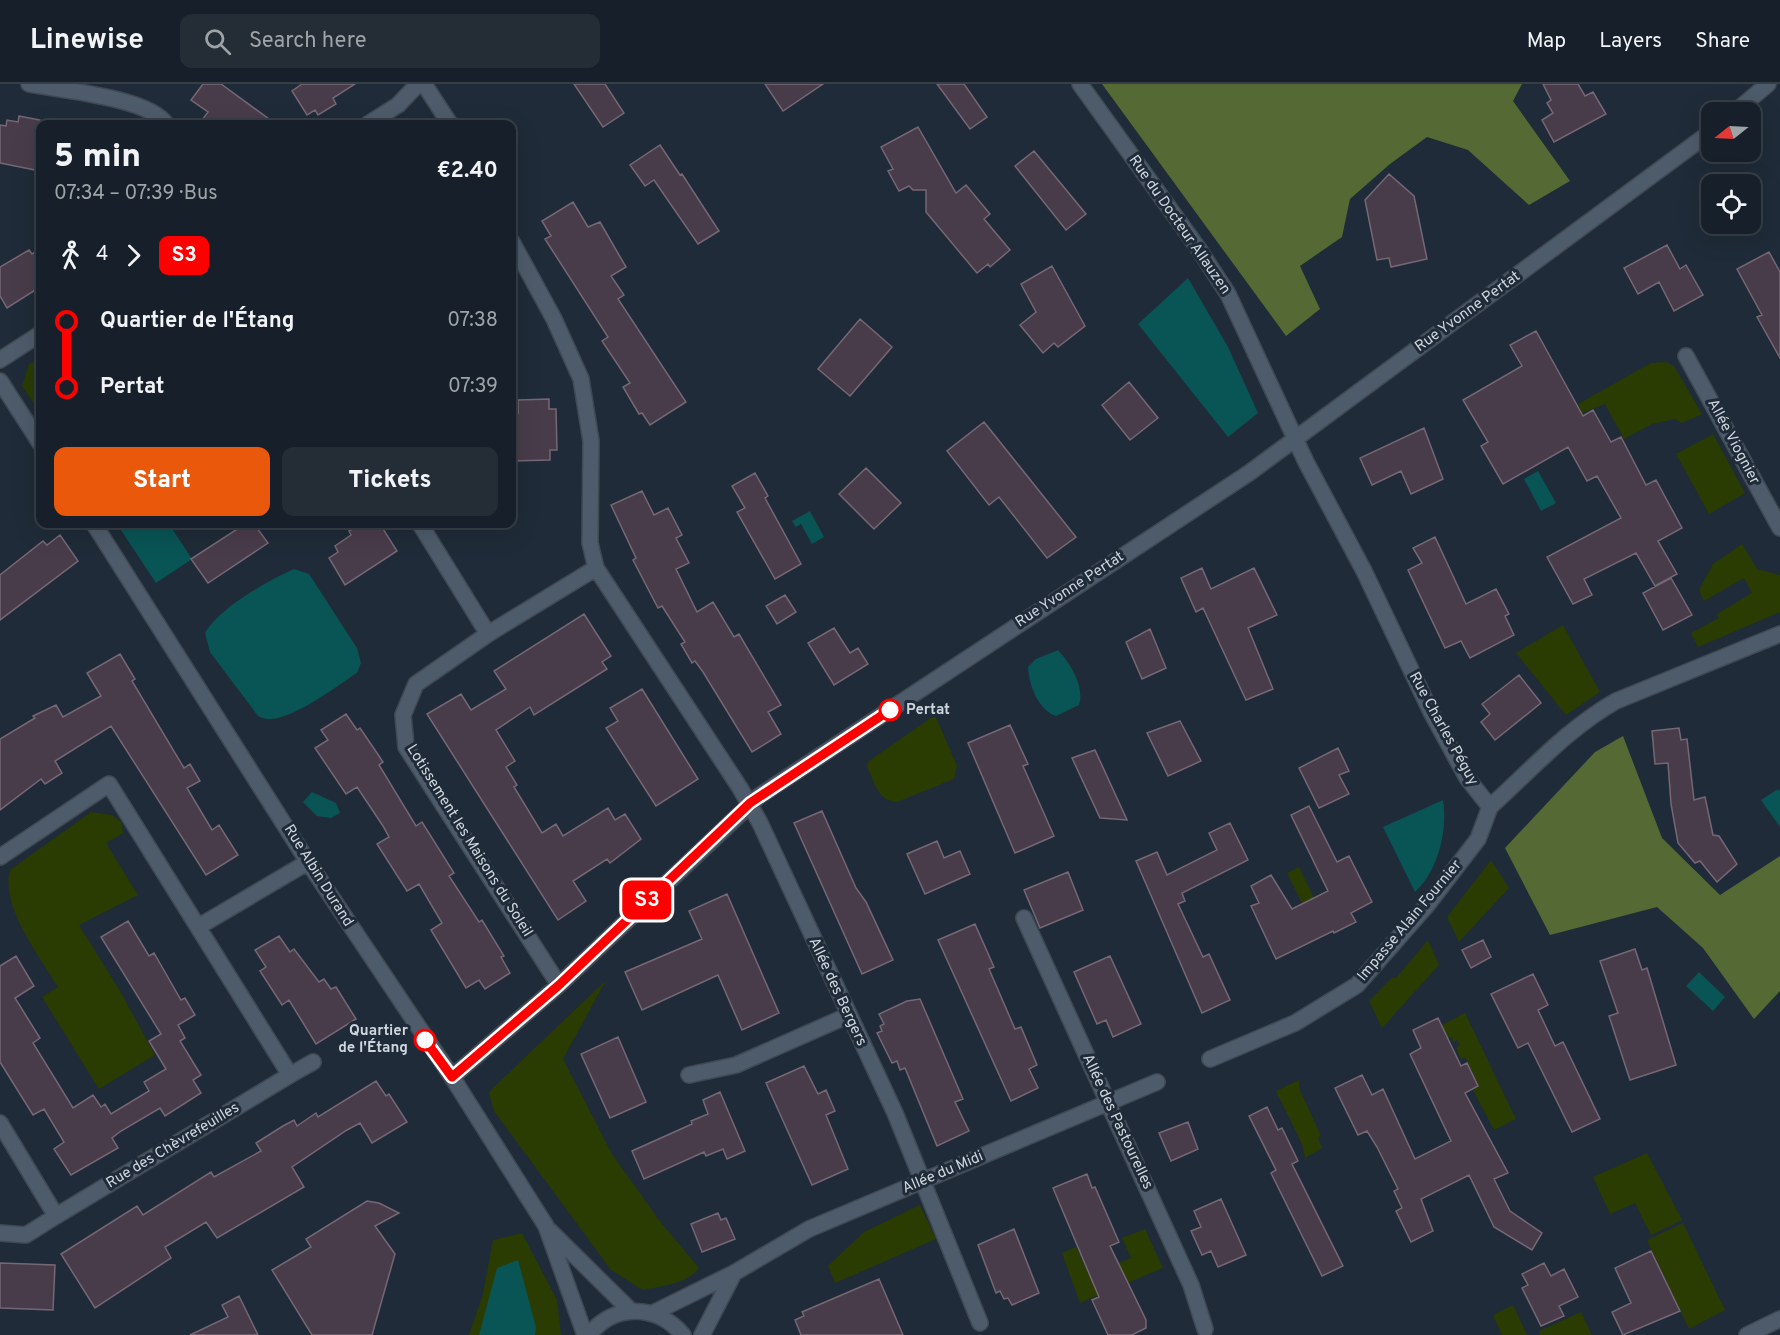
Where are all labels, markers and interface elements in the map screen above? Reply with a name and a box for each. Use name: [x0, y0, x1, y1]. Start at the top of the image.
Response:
search box: [180, 14, 600, 68]
text: Linewise: [30, 23, 144, 59]
icon: search: [201, 25, 234, 58]
text: Search here: [249, 28, 366, 55]
text: Map: [1527, 28, 1566, 55]
text: Layers: [1599, 28, 1662, 55]
text: Share: [1695, 28, 1750, 55]
north arrow: [1701, 102, 1761, 162]
map controls: [1701, 102, 1761, 234]
text: 5 min: [54, 137, 141, 179]
street label: Rue du Docteur Allauzen: [1124, 152, 1234, 298]
text: €2.40: [437, 158, 498, 185]
button: locate: [1701, 174, 1761, 234]
text: 07:34 – 07:39 · Bus: [54, 181, 218, 207]
icon: walk: [54, 239, 87, 272]
icon: forward: [117, 239, 150, 272]
text: 4: [96, 242, 108, 268]
text: S3: [171, 242, 197, 269]
street label: Rue Yvonne Pertat: [1412, 267, 1524, 357]
text: Quartier de l'Étang: [100, 308, 295, 335]
text: 07:38: [447, 308, 498, 334]
text: Pertat: [100, 374, 164, 401]
text: 07:39: [448, 374, 498, 400]
street label: Allée Viognier: [1703, 396, 1764, 488]
button: Start: [54, 447, 270, 516]
button: Tickets: [282, 447, 498, 516]
street label: Rue Yvonne Pertat: [1012, 548, 1128, 632]
street label: Rue Charles Péguy: [1404, 669, 1482, 789]
marker: Pertat: [879, 699, 901, 721]
place label: Pertat: [906, 701, 950, 720]
street label: Lotissement les Maisons du Soleil: [402, 741, 536, 941]
street label: Rue Albin Durand: [279, 821, 357, 931]
street label: Impasse Alain Fournier: [1354, 856, 1466, 986]
line badge: S3: [620, 880, 674, 920]
text: S3: [634, 887, 660, 914]
street label: Allée des Bergers: [804, 935, 870, 1049]
place label: Quartier de l'Étang: [338, 1022, 409, 1058]
marker: Quartier de l'Étang: [414, 1029, 436, 1051]
street label: Allée des Pastourelles: [1077, 1051, 1157, 1193]
street label: Rue des Chèvrefeuilles: [103, 1099, 243, 1193]
street label: Allée du Midi: [900, 1147, 986, 1199]

